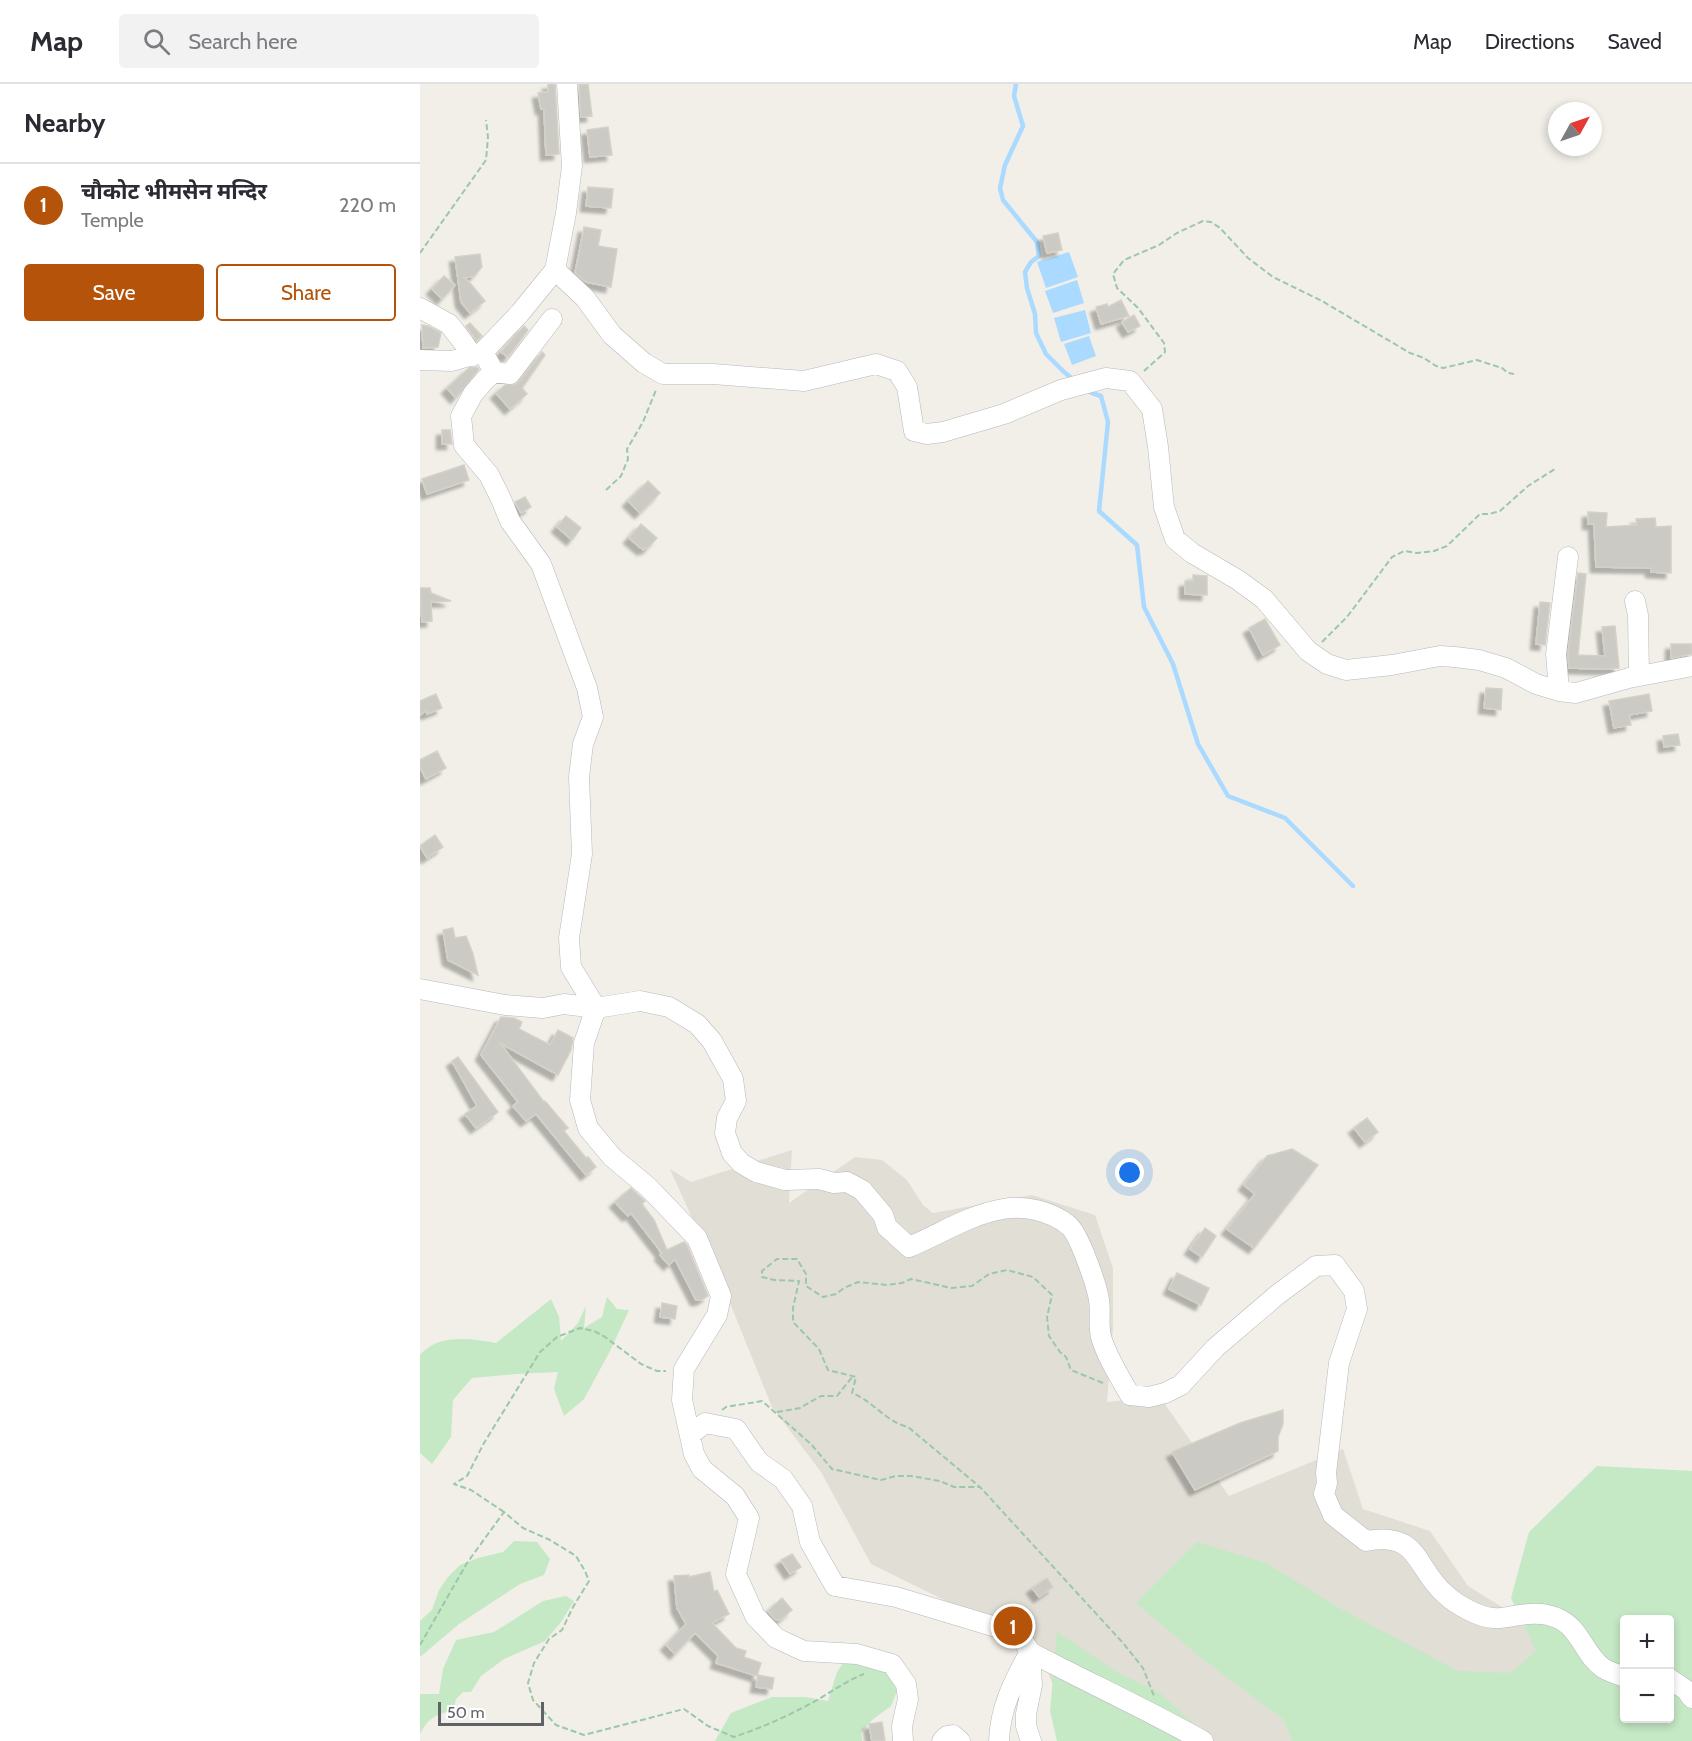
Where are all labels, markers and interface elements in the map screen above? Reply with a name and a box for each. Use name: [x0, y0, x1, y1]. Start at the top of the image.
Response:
search box: [119, 14, 539, 68]
text: Map: [30, 24, 83, 58]
icon: search: [140, 25, 173, 58]
text: Search here: [188, 28, 297, 55]
text: Map: [1413, 29, 1452, 54]
text: Directions: [1485, 29, 1574, 54]
text: Saved: [1607, 29, 1662, 54]
north arrow: [1548, 102, 1602, 156]
text: Nearby: [24, 107, 105, 139]
text: चौकोट भीमसेन मन्दिर: [81, 178, 267, 205]
text: 1: [40, 193, 47, 217]
text: 220 m: [339, 193, 396, 217]
text: Temple: [81, 208, 144, 232]
button: Save: [24, 264, 204, 321]
button: Share: [216, 264, 396, 321]
your location: [1115, 1158, 1144, 1187]
pin: 1: [994, 1604, 1032, 1648]
map controls: [1620, 1615, 1674, 1723]
button: +: [1620, 1615, 1674, 1669]
button: −: [1620, 1669, 1674, 1723]
scale bar: [438, 1699, 544, 1726]
text: 50 m: [447, 1703, 484, 1722]

